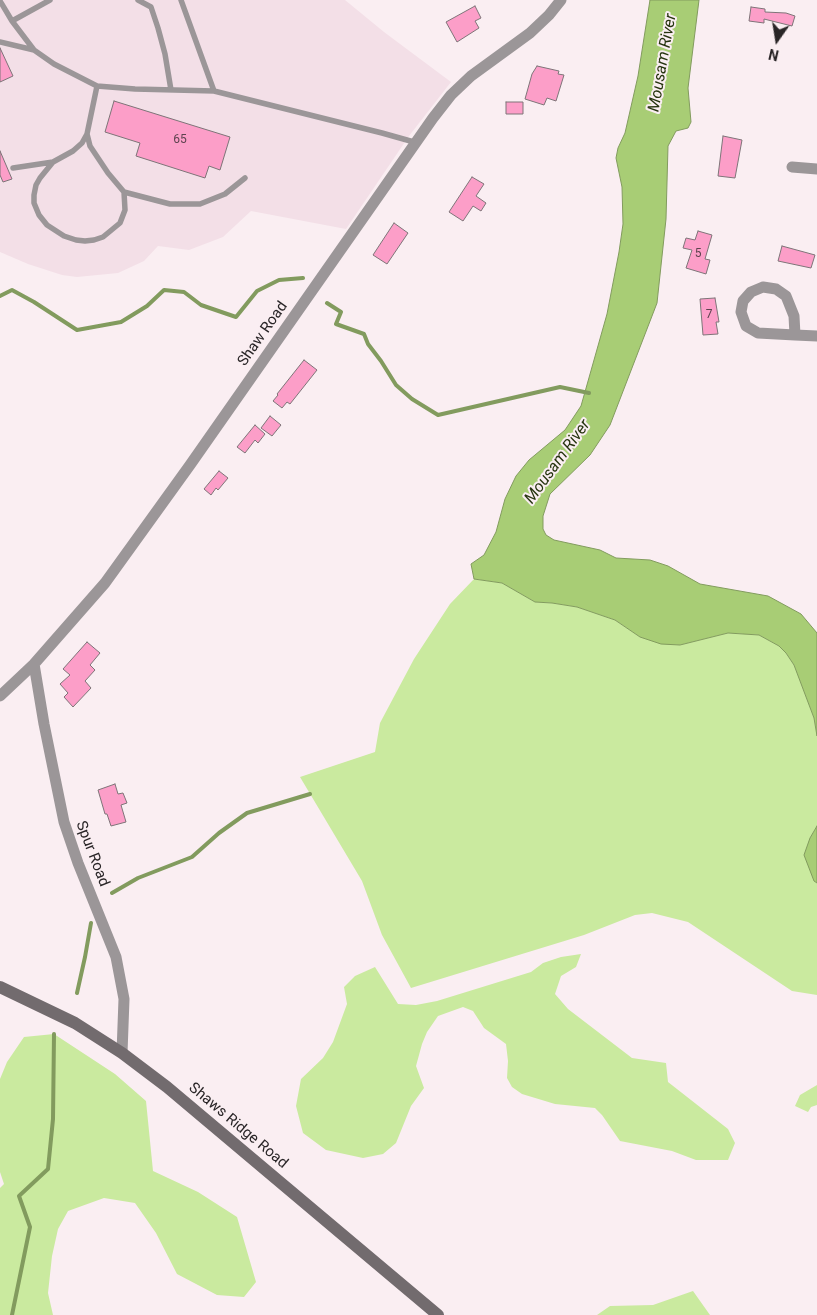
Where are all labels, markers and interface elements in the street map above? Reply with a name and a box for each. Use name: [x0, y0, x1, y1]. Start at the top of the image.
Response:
water label: Mousam River: [645, 12, 681, 114]
north arrow: [752, 15, 802, 65]
text: N: [767, 46, 780, 64]
house number: 65: [173, 133, 187, 147]
house number: 5: [695, 247, 701, 261]
street label: Shaw Road: [234, 298, 292, 370]
house number: 7: [706, 308, 712, 322]
water label: Mousam River: [521, 416, 595, 508]
street label: Spur Road: [71, 819, 113, 889]
street label: Shaws Ridge Road: [185, 1079, 291, 1173]

